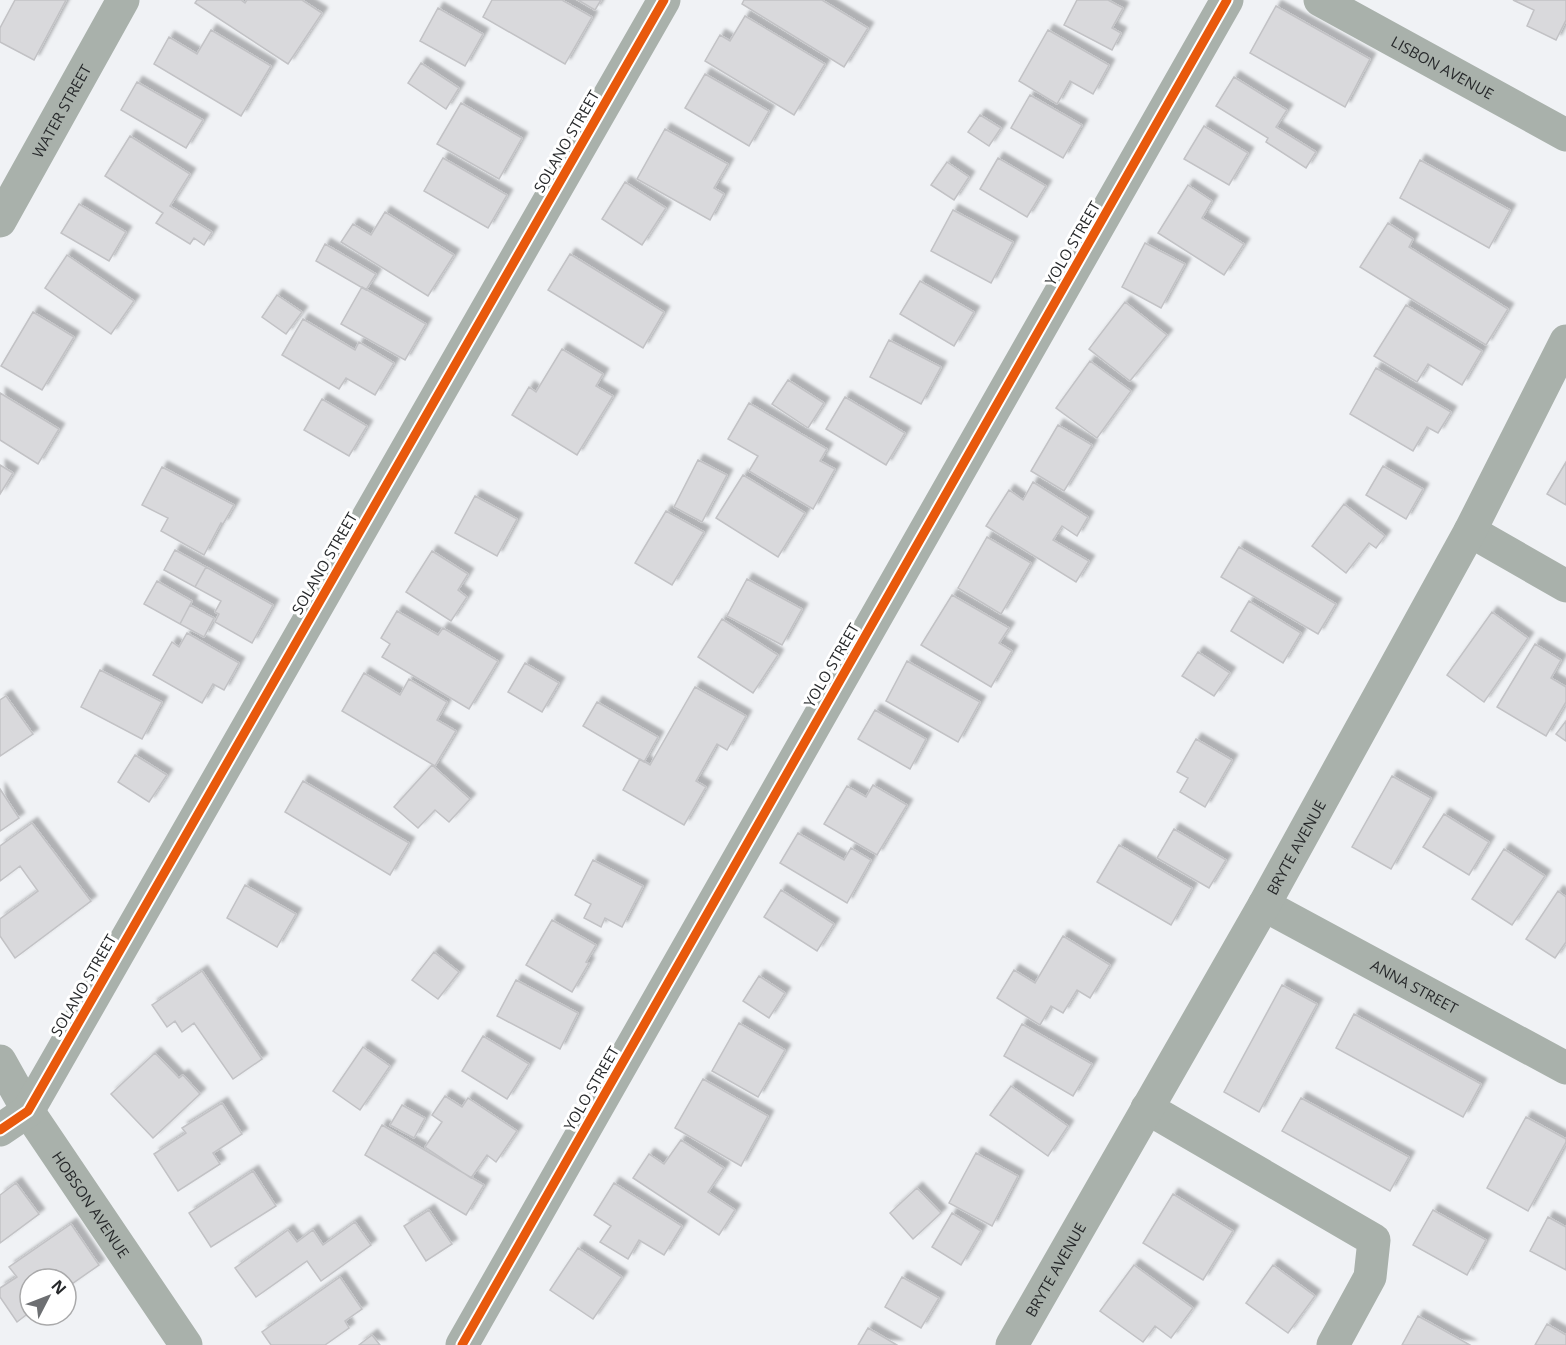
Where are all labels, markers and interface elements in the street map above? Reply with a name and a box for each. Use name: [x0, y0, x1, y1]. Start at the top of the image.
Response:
street label: LISBON AVENUE: [1388, 31, 1498, 104]
street label: WATER STREET: [27, 60, 96, 161]
street label: SOLANO STREET: [529, 86, 604, 196]
street label: YOLO STREET: [1040, 197, 1105, 289]
street label: SOLANO STREET: [287, 508, 362, 618]
street label: YOLO STREET: [799, 619, 864, 711]
street label: BRYTE AVENUE: [1262, 796, 1330, 898]
street label: SOLANO STREET: [46, 930, 121, 1040]
street label: ANNA STREET: [1367, 955, 1462, 1018]
street label: YOLO STREET: [559, 1042, 624, 1134]
street label: HOBSON AVENUE: [48, 1147, 134, 1262]
street label: BRYTE AVENUE: [1020, 1219, 1090, 1320]
north arrow: [18, 1267, 78, 1327]
text: N: [47, 1275, 72, 1299]

